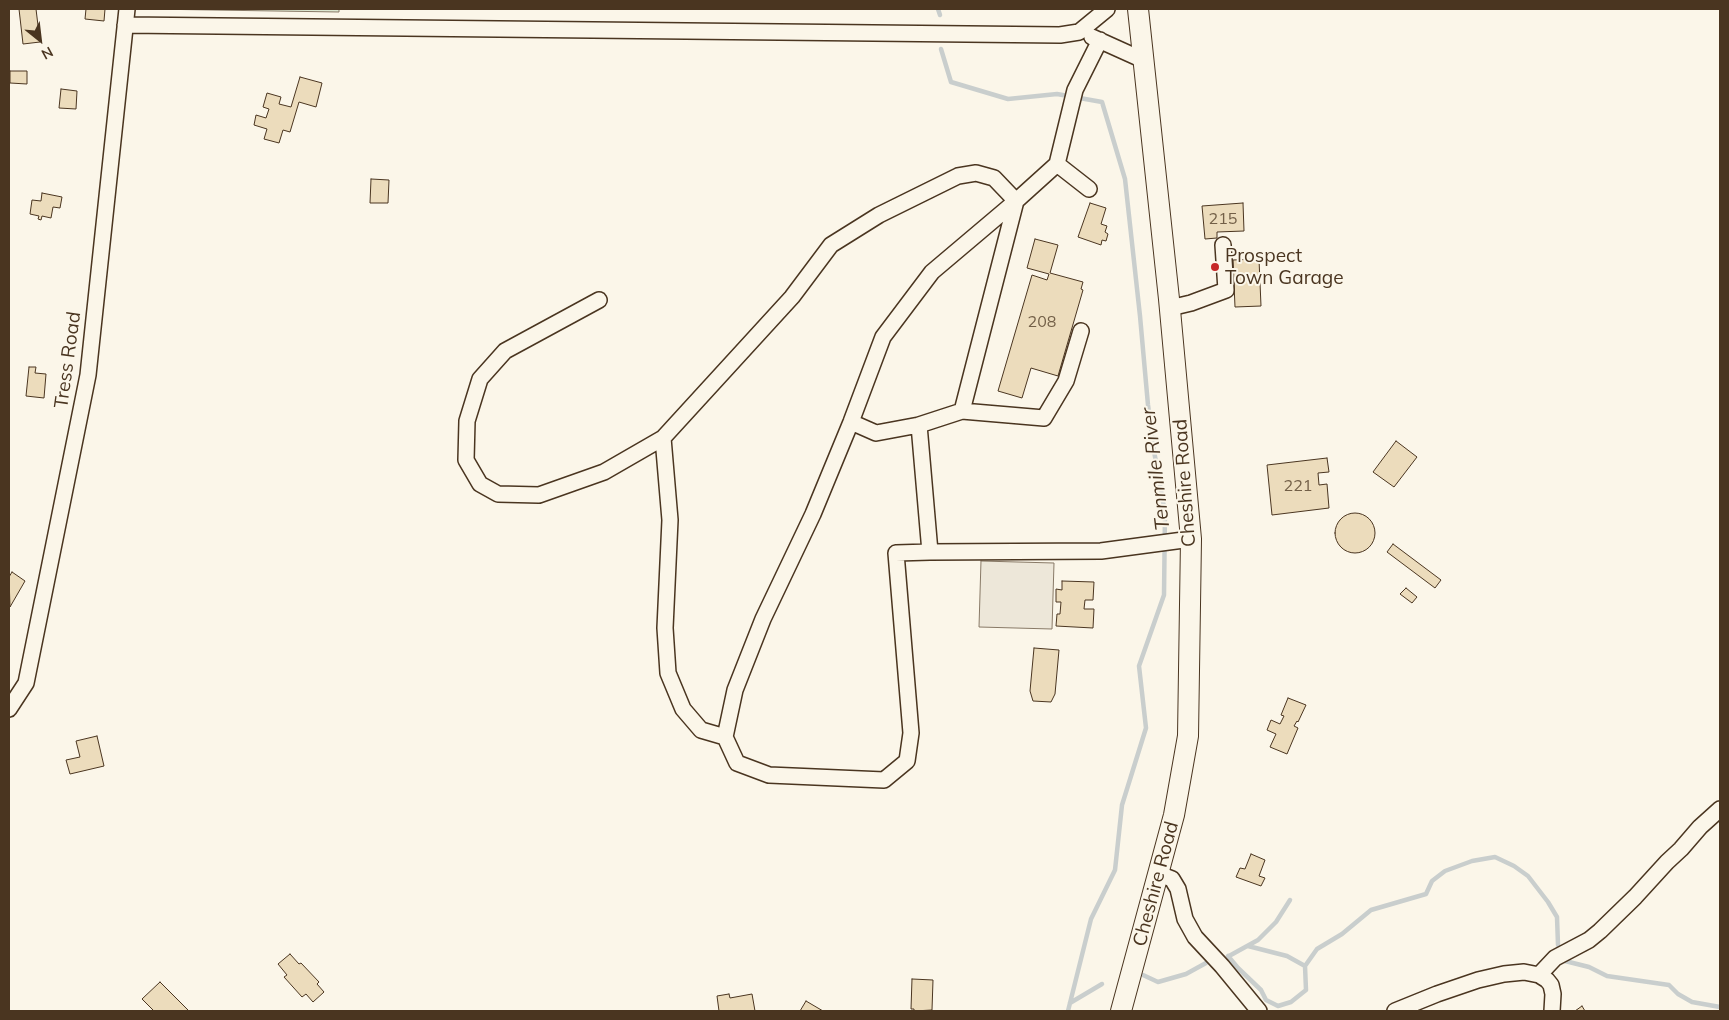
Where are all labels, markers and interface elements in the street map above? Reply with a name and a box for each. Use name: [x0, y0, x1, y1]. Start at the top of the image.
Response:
north arrow: [15, 15, 65, 65]
text: N: [38, 43, 56, 64]
house number: 215: [1209, 209, 1237, 229]
place label: Prospect Town Garage: [1225, 245, 1344, 289]
marker: Prospect Town Garage: [1209, 261, 1221, 273]
street label: Tress Road: [50, 310, 86, 410]
house number: 208: [1028, 312, 1056, 332]
water label: Tenmile River: [1137, 406, 1175, 532]
street label: Cheshire Road: [1169, 418, 1201, 548]
house number: 221: [1284, 476, 1312, 496]
street label: Cheshire Road: [1128, 819, 1184, 949]

